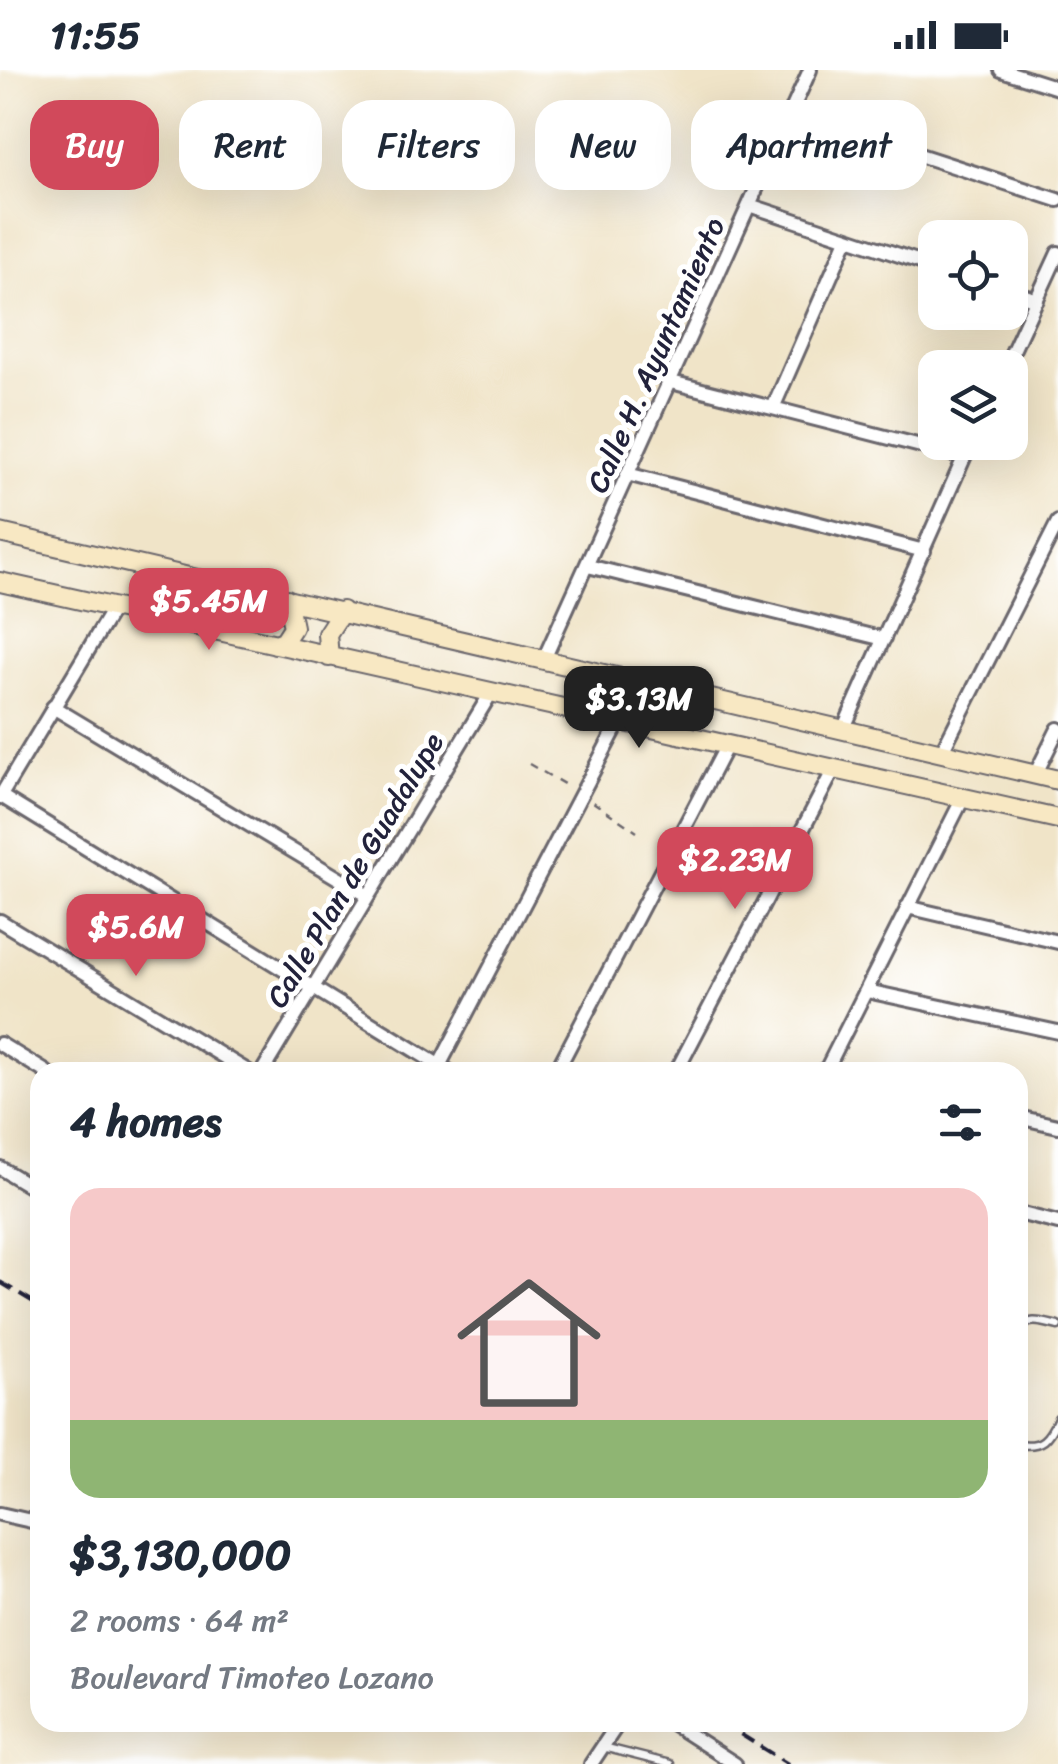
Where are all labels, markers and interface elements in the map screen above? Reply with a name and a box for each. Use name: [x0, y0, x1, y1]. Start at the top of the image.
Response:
text: 11:55: [50, 2, 141, 69]
chip: Buy: [30, 100, 159, 190]
chip: Rent: [179, 100, 322, 190]
chip: Filters: [342, 100, 515, 190]
chip: New: [535, 100, 671, 190]
chip: Apartment: [691, 100, 927, 190]
street label: Calle H. Ayuntamiento: [571, 208, 741, 502]
map controls: [918, 220, 1028, 460]
button: locate: [918, 220, 1028, 330]
button: layers: [918, 350, 1028, 460]
pin: $5.45M: [128, 568, 290, 653]
text: $5.45M: [151, 572, 267, 629]
pin: $3.13M: [558, 666, 720, 751]
text: $3.13M: [586, 670, 692, 727]
street label: Calle Plan de Guadalupe: [251, 722, 459, 1018]
pin: $2.23M: [654, 827, 816, 912]
text: $2.23M: [679, 831, 791, 888]
pin: $5.6M: [66, 894, 206, 979]
text: $5.6M: [88, 898, 184, 955]
text: 4 homes: [70, 1085, 222, 1159]
icon: filters: [933, 1095, 988, 1150]
icon: home: [439, 1253, 619, 1433]
text: $3,130,000: [70, 1518, 291, 1592]
text: 2 rooms · 64 m²: [70, 1592, 289, 1649]
text: Boulevard Timoteo Lozano: [70, 1649, 434, 1706]

